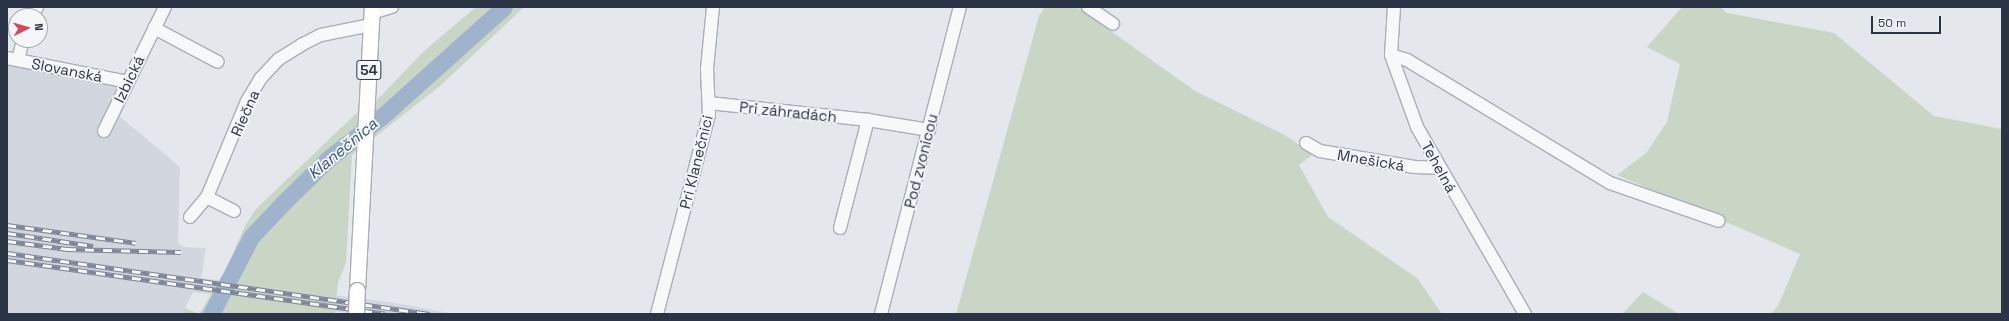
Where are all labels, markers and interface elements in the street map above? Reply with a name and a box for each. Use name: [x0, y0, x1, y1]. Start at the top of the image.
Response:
north arrow: [8, 8, 48, 48]
scale bar: [1873, 8, 1943, 34]
text: 50 m: [1878, 15, 1906, 31]
text: N: [32, 23, 46, 31]
street label: Izbická: [110, 52, 148, 106]
street label: Slovanská: [30, 54, 104, 86]
road number: 54: [356, 58, 382, 82]
street label: Riečna: [227, 87, 263, 139]
street label: Pri záhradách: [738, 98, 838, 126]
street label: Pod zvonicou: [901, 112, 941, 210]
street label: Pri Klanečnici: [676, 113, 716, 211]
water label: Klanečnica: [305, 115, 381, 183]
street label: Tehelná: [1418, 138, 1460, 196]
street label: Mnešická: [1336, 145, 1406, 175]

